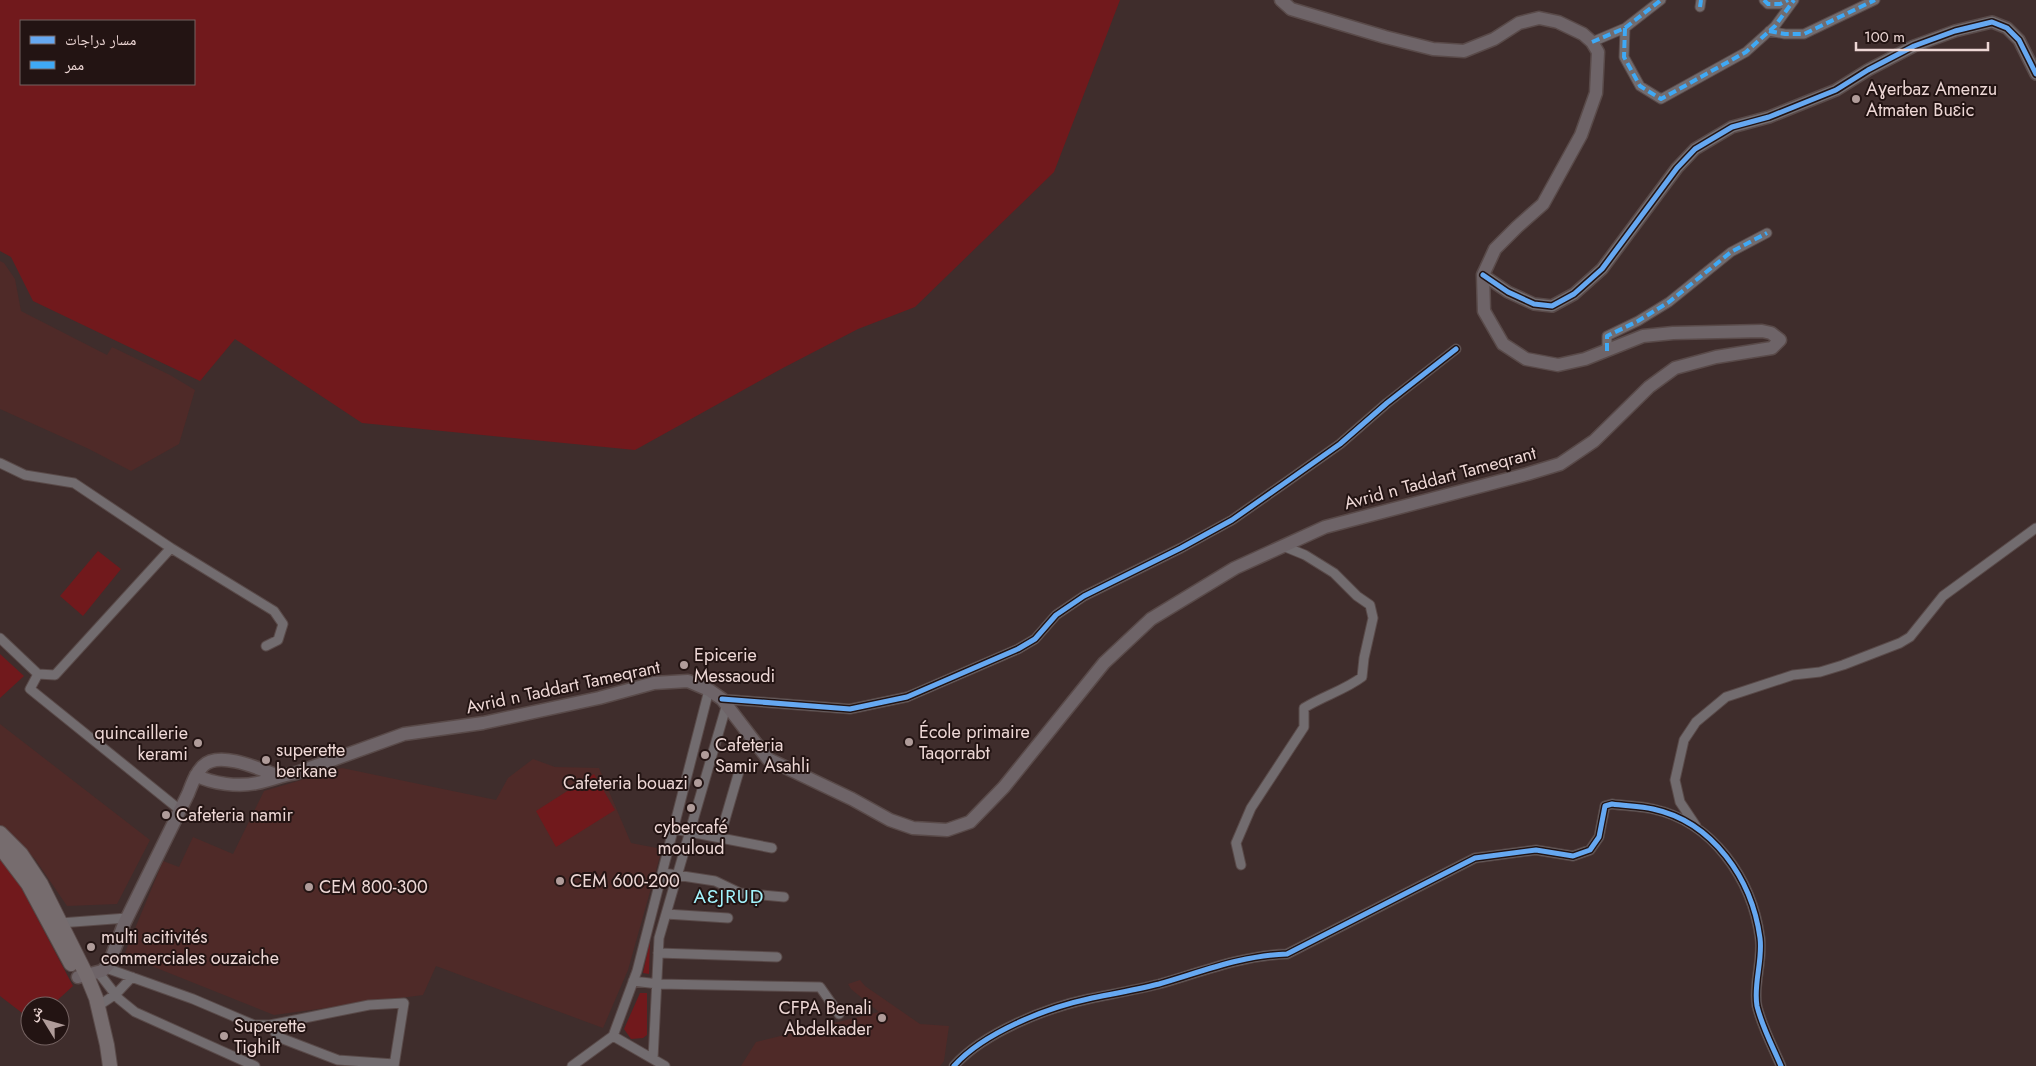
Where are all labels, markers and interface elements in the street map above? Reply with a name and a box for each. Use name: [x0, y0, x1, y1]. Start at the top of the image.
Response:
legend: [20, 20, 195, 85]
scale bar: [1856, 20, 1988, 52]
text: 100 m: [1864, 26, 1905, 48]
text: مسار دراجات: [65, 29, 137, 51]
text: ممر: [64, 54, 84, 76]
place label: Aɣerbaz Amenzu Atmaten Buɛic: [1866, 76, 1997, 123]
marker: Aɣerbaz Amenzu Atmaten Buɛic: [1850, 93, 1862, 105]
street label: Avrid n Taddart Tameqrant: [1341, 440, 1540, 516]
place label: Epicerie Messaoudi: [694, 642, 775, 689]
street label: Avrid n Taddart Tameqrant: [463, 654, 663, 720]
marker: Epicerie Messaoudi: [678, 659, 690, 671]
place label: École primaire Taqorrabt: [919, 719, 1030, 766]
place label: quincaillerie kerami: [95, 720, 188, 767]
place label: Cafeteria Samir Asahli: [715, 732, 810, 779]
marker: École primaire Taqorrabt: [903, 736, 915, 748]
marker: quincaillerie kerami: [192, 737, 204, 749]
place label: superette berkane: [276, 737, 345, 784]
marker: Cafeteria Samir Asahli: [699, 749, 711, 761]
marker: superette berkane: [260, 754, 272, 766]
place label: Cafeteria bouazi: [563, 770, 688, 796]
marker: Cafeteria bouazi: [692, 777, 704, 789]
place label: Cafeteria namir: [176, 802, 294, 828]
marker: cybercafé mouloud: [685, 802, 697, 814]
marker: Cafeteria namir: [160, 809, 172, 821]
place label: cybercafé mouloud: [654, 814, 728, 861]
place label: CEM 600-200: [570, 868, 680, 894]
place label: CEM 800-300: [319, 874, 428, 900]
marker: CEM 600-200: [554, 875, 566, 887]
marker: CEM 800-300: [303, 881, 315, 893]
district label: AƐJRUḌ: [694, 883, 764, 910]
place label: multi acitivités commerciales ouzaiche: [101, 924, 279, 971]
marker: multi acitivités commerciales ouzaiche: [85, 941, 97, 953]
place label: CFPA Benali Abdelkader: [779, 995, 873, 1042]
north arrow: [20, 996, 70, 1046]
text: ش: [22, 1001, 47, 1025]
marker: CFPA Benali Abdelkader: [876, 1012, 888, 1024]
place label: Superette Tighilt: [234, 1013, 306, 1060]
marker: Superette Tighilt: [218, 1030, 230, 1042]

